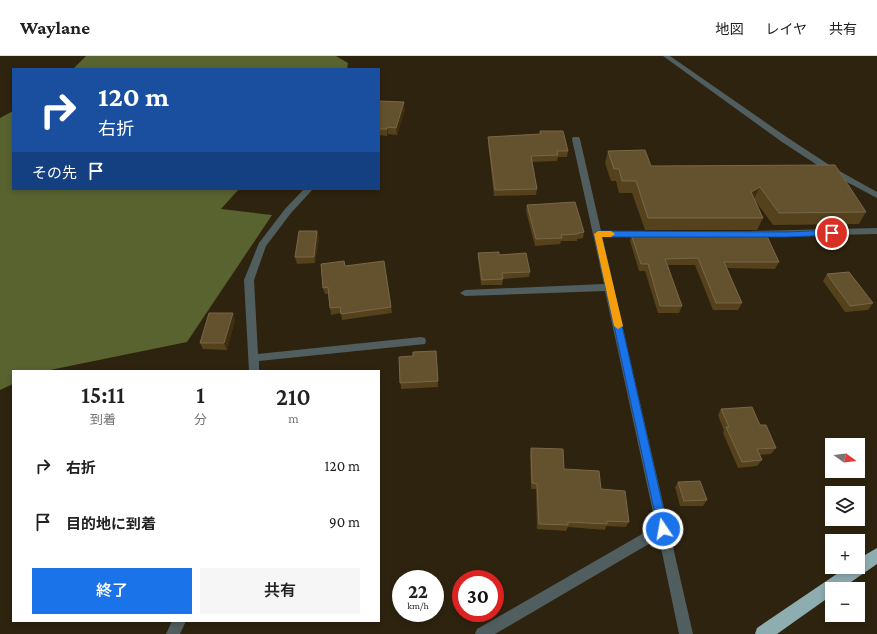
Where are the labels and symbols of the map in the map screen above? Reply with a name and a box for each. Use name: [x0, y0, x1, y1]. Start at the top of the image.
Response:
pin: [815, 216, 849, 250]
north arrow: [825, 438, 865, 478]
position arrow: [642, 508, 684, 550]
speed limit sign: 30: [452, 570, 504, 622]

